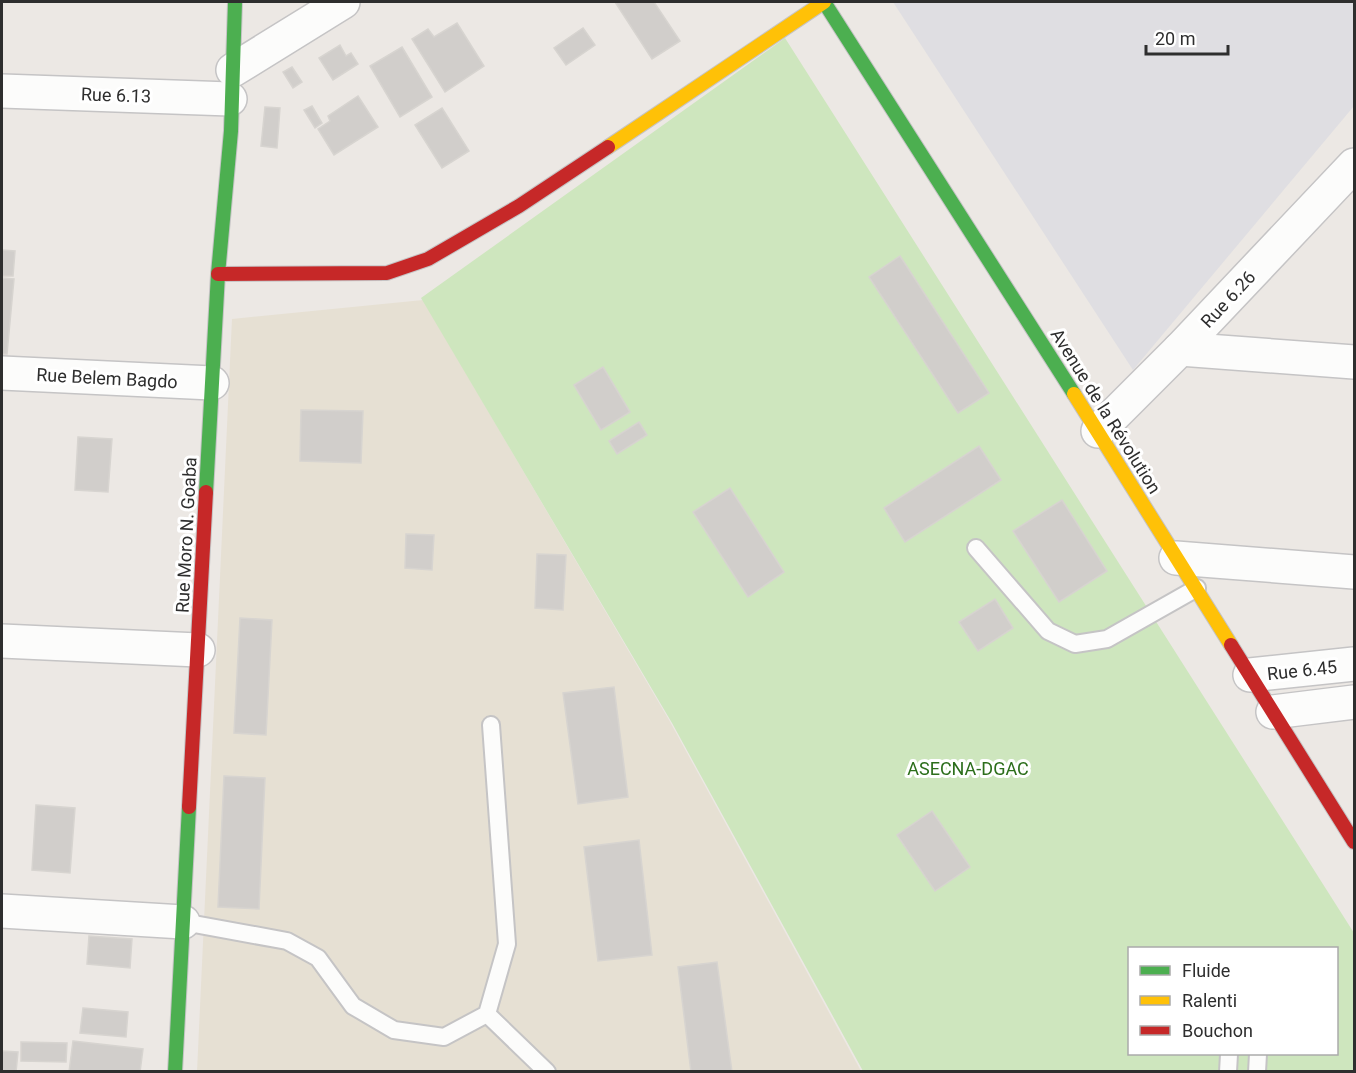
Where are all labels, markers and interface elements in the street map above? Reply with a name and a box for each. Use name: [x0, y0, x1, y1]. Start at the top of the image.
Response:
scale bar: [1146, 18, 1228, 56]
text: 20 m: [1155, 28, 1195, 49]
street label: Rue 6.13: [81, 83, 151, 107]
street label: Rue 6.26: [1196, 266, 1260, 332]
street label: Avenue de la Révolution: [1047, 325, 1165, 497]
street label: Rue Belem Bagdo: [36, 364, 178, 392]
street label: Rue Moro N. Goaba: [171, 457, 201, 613]
street label: Rue 6.45: [1266, 656, 1338, 684]
park label: ASECNA-DGAC: [907, 758, 1029, 779]
legend: [1128, 947, 1338, 1055]
text: Fluide: [1182, 960, 1230, 981]
text: Ralenti: [1182, 990, 1237, 1011]
text: Bouchon: [1182, 1020, 1253, 1041]

